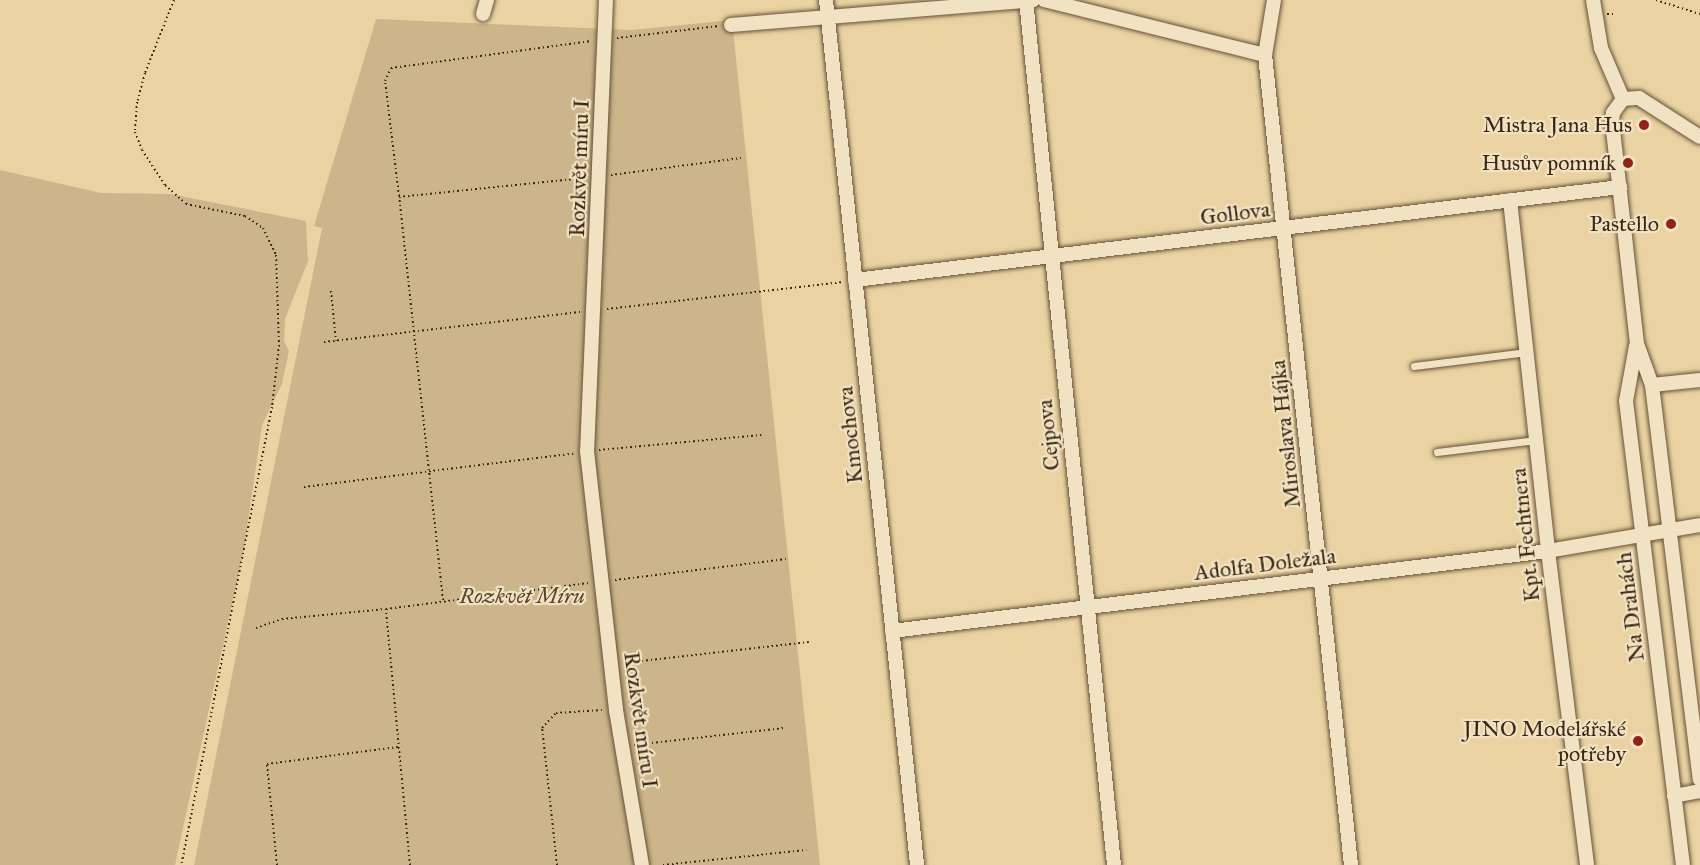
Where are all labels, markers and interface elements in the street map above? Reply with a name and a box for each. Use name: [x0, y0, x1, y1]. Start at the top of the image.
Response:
street label: Rozkvět míru I: [563, 99, 595, 237]
place label: Mistra Jana Hus: [1483, 112, 1632, 138]
marker: Mistra Jana Hus: [1637, 118, 1651, 132]
place label: Husův pomník: [1482, 150, 1616, 176]
marker: Husův pomník: [1621, 156, 1635, 170]
street label: Gollova: [1199, 196, 1271, 230]
place label: Pastello: [1589, 211, 1659, 237]
marker: Pastello: [1664, 217, 1678, 231]
street label: Miroslava Hájka: [1264, 359, 1306, 509]
street label: Kmochova: [832, 385, 868, 485]
street label: Cejpova: [1031, 398, 1065, 472]
street label: Kpt. Fechtnera: [1505, 467, 1545, 603]
street label: Adolfa Doležala: [1193, 542, 1337, 586]
street label: Na Drahách: [1610, 551, 1650, 663]
park label: Rozkvět Míru: [459, 583, 585, 609]
street label: Rozkvět míru I: [618, 650, 664, 790]
place label: JINO Modelářské potřeby: [1463, 715, 1626, 766]
marker: JINO Modelářské potřeby: [1631, 734, 1645, 748]

